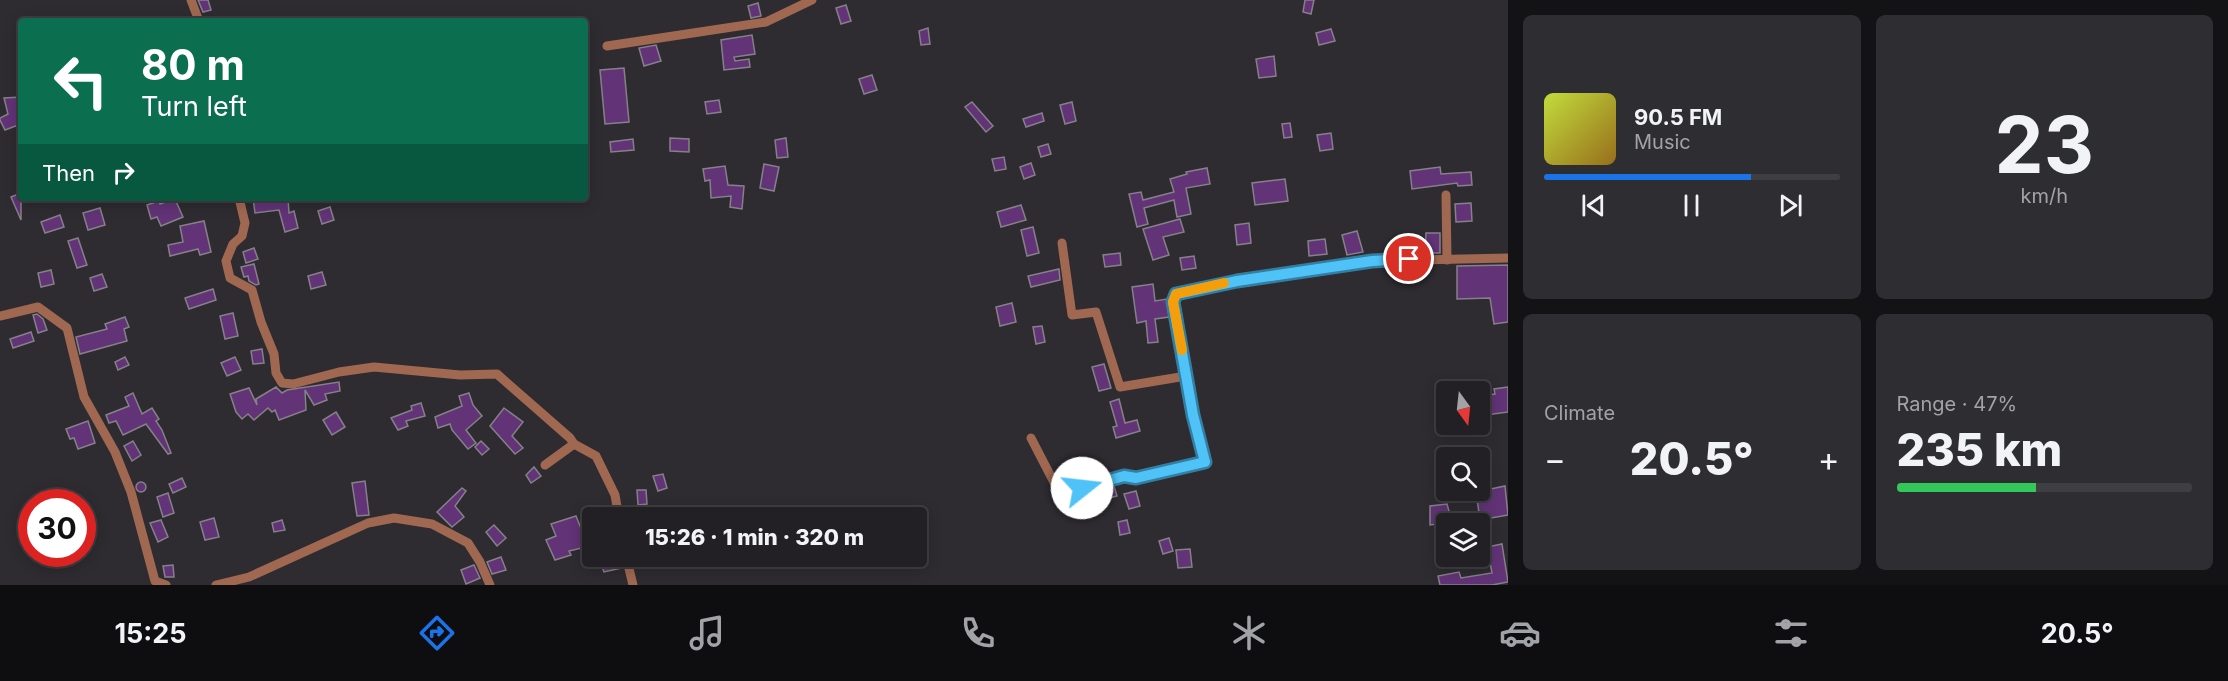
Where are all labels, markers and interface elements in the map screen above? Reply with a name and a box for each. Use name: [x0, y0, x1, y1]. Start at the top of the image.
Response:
text: 80 m: [141, 39, 245, 90]
icon: left: [42, 42, 120, 120]
text: Turn left: [141, 90, 247, 123]
text: 23: [1995, 97, 2094, 192]
text: 90.5 FM: [1634, 104, 1722, 130]
text: Music: [1634, 130, 1691, 154]
icon: right: [107, 156, 140, 189]
text: Then: [42, 160, 95, 186]
text: km/h: [2020, 184, 2068, 208]
icon: previous: [1577, 189, 1610, 222]
icon: pause: [1675, 189, 1708, 222]
icon: next: [1774, 189, 1807, 222]
pin: [1383, 233, 1434, 284]
icon: arrive: [1392, 242, 1425, 275]
north arrow: [1436, 381, 1490, 435]
map controls: [1436, 381, 1490, 567]
text: Range · 47%: [1897, 392, 2017, 416]
text: Climate: [1544, 401, 1615, 425]
text: 235 km: [1897, 422, 2062, 477]
text: 20.5°: [1630, 431, 1754, 486]
text: −: [1544, 439, 1566, 479]
text: +: [1818, 439, 1840, 479]
button: search: [1436, 447, 1490, 501]
position arrow: [1050, 456, 1114, 520]
speed limit sign: 30: [18, 489, 96, 567]
button: layers: [1436, 513, 1490, 567]
text: 15:26 · 1 min · 320 m: [645, 524, 864, 550]
icon: directions: [416, 612, 458, 654]
icon: music: [686, 612, 728, 654]
icon: phone: [957, 612, 999, 654]
icon: climate: [1228, 612, 1270, 654]
icon: car: [1499, 612, 1541, 654]
icon: filters: [1770, 612, 1812, 654]
text: 15:25: [114, 617, 187, 650]
text: 20.5°: [2041, 617, 2114, 650]

